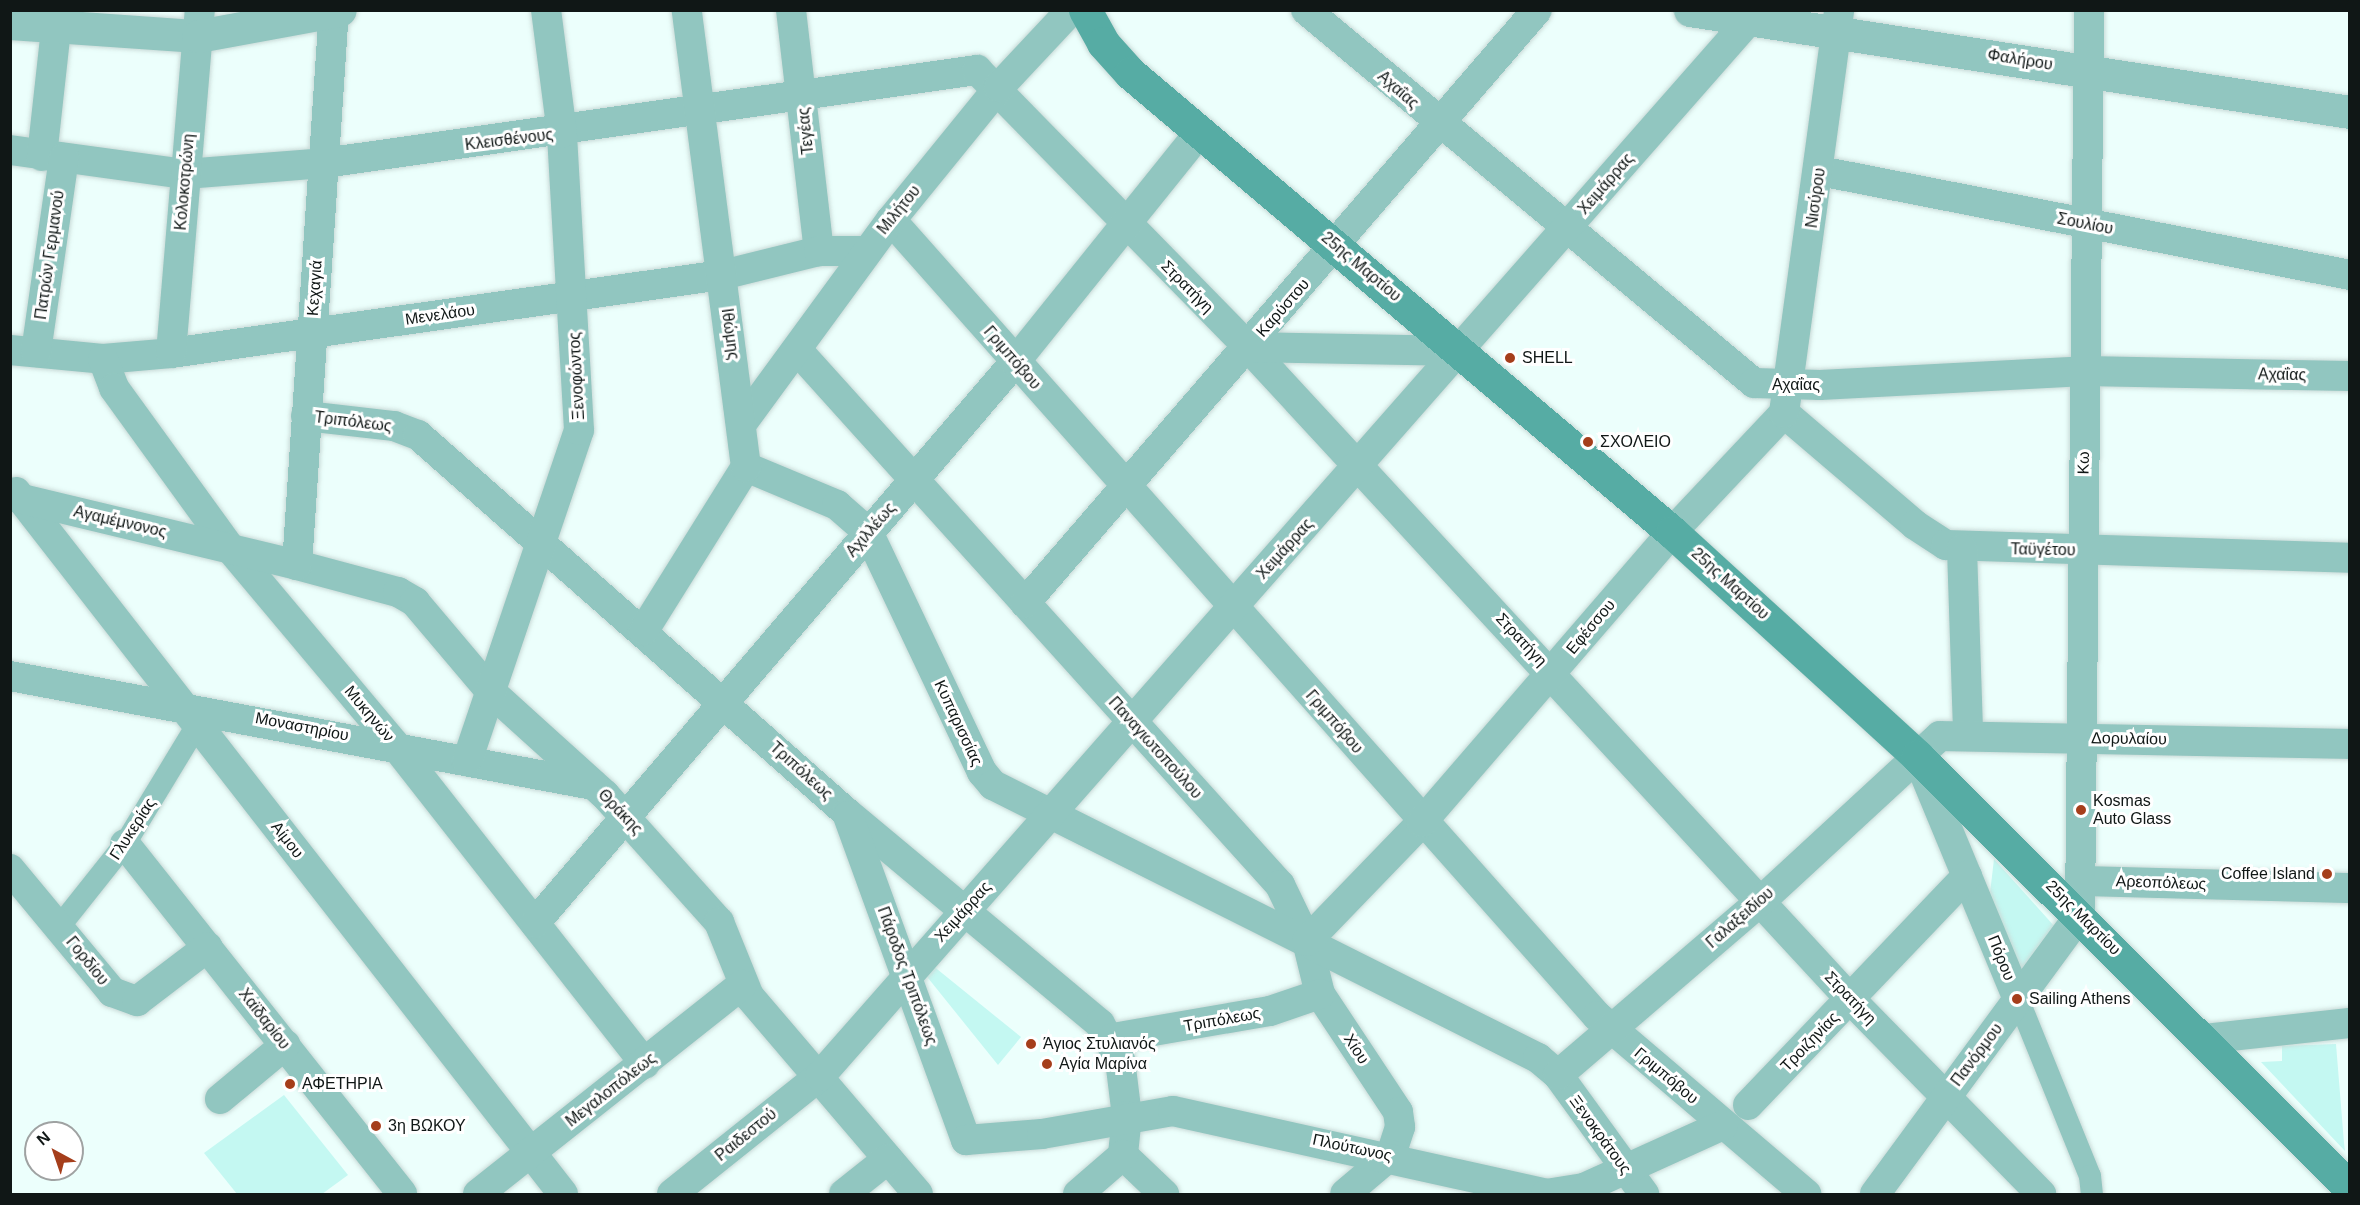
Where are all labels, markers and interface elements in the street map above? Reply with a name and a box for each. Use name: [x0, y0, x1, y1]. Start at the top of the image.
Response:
street label: Φαλήρου: [1986, 45, 2054, 75]
street label: Αχαΐας: [1374, 67, 1422, 113]
street label: Τεγέας: [794, 107, 818, 155]
street label: Κλεισθένους: [464, 125, 554, 155]
street label: Κολοκοτρώνη: [171, 133, 199, 231]
street label: Χειμάρρας: [1574, 149, 1638, 219]
street label: Νισύρου: [1802, 167, 1830, 229]
street label: Μιλήτου: [873, 182, 925, 238]
street label: Πατρών Γερμανού: [31, 189, 69, 321]
street label: Σουλίου: [2055, 209, 2115, 239]
street label: 25ης Μαρτίου: [1317, 228, 1405, 306]
street label: Στρατήγη: [1157, 257, 1217, 317]
street label: Κεχαγιά: [303, 259, 327, 317]
street label: Καρύστου: [1252, 275, 1314, 341]
street label: Μενελάου: [404, 301, 476, 329]
street label: Ιθώμης: [717, 307, 743, 361]
street label: Γριμπόβου: [979, 322, 1045, 394]
street label: Ξενοφώντος: [565, 332, 589, 420]
place label: SHELL: [1522, 348, 1573, 368]
marker: SHELL: [1503, 351, 1517, 365]
street label: Αχαΐας: [2258, 365, 2306, 385]
street label: Αχαΐας: [1772, 375, 1820, 395]
street label: Τριπόλεως: [313, 408, 393, 436]
place label: ΣΧΟΛΕΙΟ: [1600, 432, 1671, 452]
marker: ΣΧΟΛΕΙΟ: [1581, 435, 1595, 449]
street label: Κω: [2074, 451, 2094, 475]
street label: Αχιλλέως: [842, 499, 900, 561]
street label: Αγαμέμνονος: [72, 502, 168, 542]
street label: Χειμάρρας: [1253, 515, 1317, 583]
street label: Ταϋγέτου: [2010, 540, 2076, 560]
street label: 25ης Μαρτίου: [1687, 544, 1773, 624]
street label: Εφέσσου: [1563, 596, 1619, 658]
street label: Στρατήγη: [1492, 609, 1550, 671]
street label: Κυπαρισσίας: [930, 677, 986, 769]
street label: Μυκηνών: [340, 682, 398, 746]
street label: Γριμπόβου: [1301, 686, 1367, 758]
street label: Παναγιωτοπούλου: [1104, 693, 1206, 803]
street label: Μοναστηρίου: [254, 709, 350, 745]
street label: Δορυλαίου: [2091, 729, 2167, 749]
street label: Τριπόλεως: [766, 738, 836, 804]
street label: Θράκης: [594, 785, 646, 839]
place label: Kosmas Auto Glass: [2093, 791, 2171, 829]
street label: Γλυκερίας: [106, 794, 160, 864]
marker: Kosmas Auto Glass: [2074, 803, 2088, 817]
street label: Αίμου: [267, 818, 307, 862]
place label: Coffee Island: [2221, 864, 2315, 884]
marker: Coffee Island: [2320, 867, 2334, 881]
street label: Αρεοπόλεως: [2115, 872, 2207, 894]
street label: 25ης Μαρτίου: [2042, 877, 2124, 959]
street label: Χειμάρρας: [931, 878, 995, 946]
street label: Γαλαξειδίου: [1702, 884, 1778, 952]
street label: Πάροδος Τριπόλεως: [873, 904, 941, 1048]
street label: Γορδίου: [62, 933, 112, 989]
street label: Πόρου: [1983, 933, 2019, 983]
street label: Στρατήγη: [1820, 968, 1880, 1028]
street label: Χαϊδαρίου: [234, 985, 294, 1053]
place label: Sailing Athens: [2029, 989, 2131, 1009]
marker: Sailing Athens: [2010, 992, 2024, 1006]
street label: Τριπόλεως: [1182, 1004, 1262, 1036]
street label: Τροιζηνίας: [1777, 1008, 1843, 1076]
street label: Πανόρμου: [1947, 1020, 2007, 1090]
street label: Χίου: [1339, 1030, 1373, 1068]
place label: Άγιος Στυλιανός: [1043, 1034, 1156, 1054]
marker: Άγιος Στυλιανός: [1024, 1037, 1038, 1051]
street label: Γριμπόβου: [1630, 1044, 1702, 1108]
street label: Μεγαλοπόλεως: [562, 1049, 660, 1131]
place label: Αγία Μαρίνα: [1059, 1054, 1147, 1074]
marker: Αγία Μαρίνα: [1040, 1057, 1054, 1071]
place label: ΑΦΕΤΗΡΙΑ: [302, 1074, 383, 1094]
marker: ΑΦΕΤΗΡΙΑ: [283, 1077, 297, 1091]
street label: Ξενοκράτους: [1565, 1092, 1635, 1178]
street label: Ραιδεστού: [712, 1105, 780, 1165]
place label: 3η ΒΩΚΟΥ: [388, 1116, 466, 1136]
marker: 3η ΒΩΚΟΥ: [369, 1119, 383, 1133]
north arrow: [24, 1121, 84, 1181]
text: N: [34, 1128, 53, 1149]
street label: Πλούτωνος: [1311, 1130, 1393, 1166]

